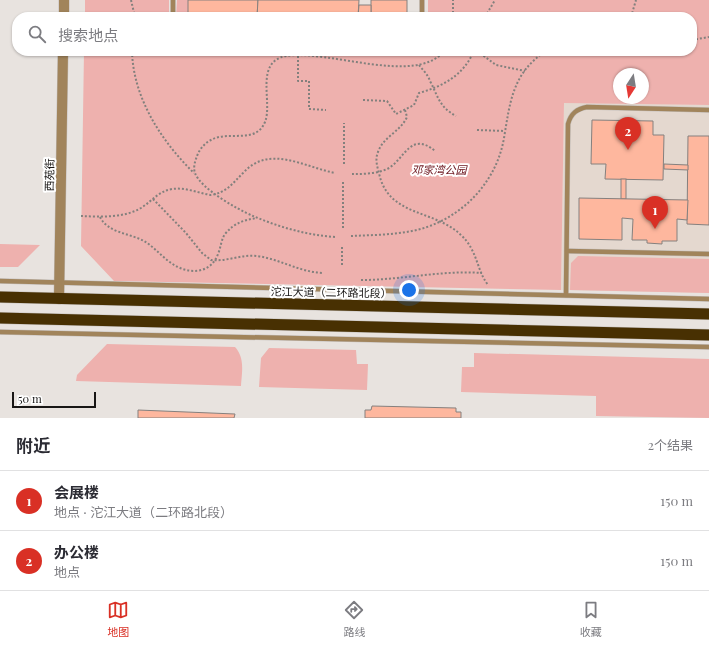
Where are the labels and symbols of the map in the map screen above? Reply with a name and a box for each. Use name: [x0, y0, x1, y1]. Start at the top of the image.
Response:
north arrow: [613, 68, 649, 104]
pin: 2: [615, 117, 641, 150]
street label: 西苑街: [41, 158, 57, 192]
park label: 邓家湾公园: [412, 162, 468, 177]
pin: 1: [642, 196, 668, 229]
your location: [399, 280, 419, 300]
street label: 沱江大道（二环路北段）: [270, 283, 392, 301]
scale bar: [12, 390, 96, 409]

